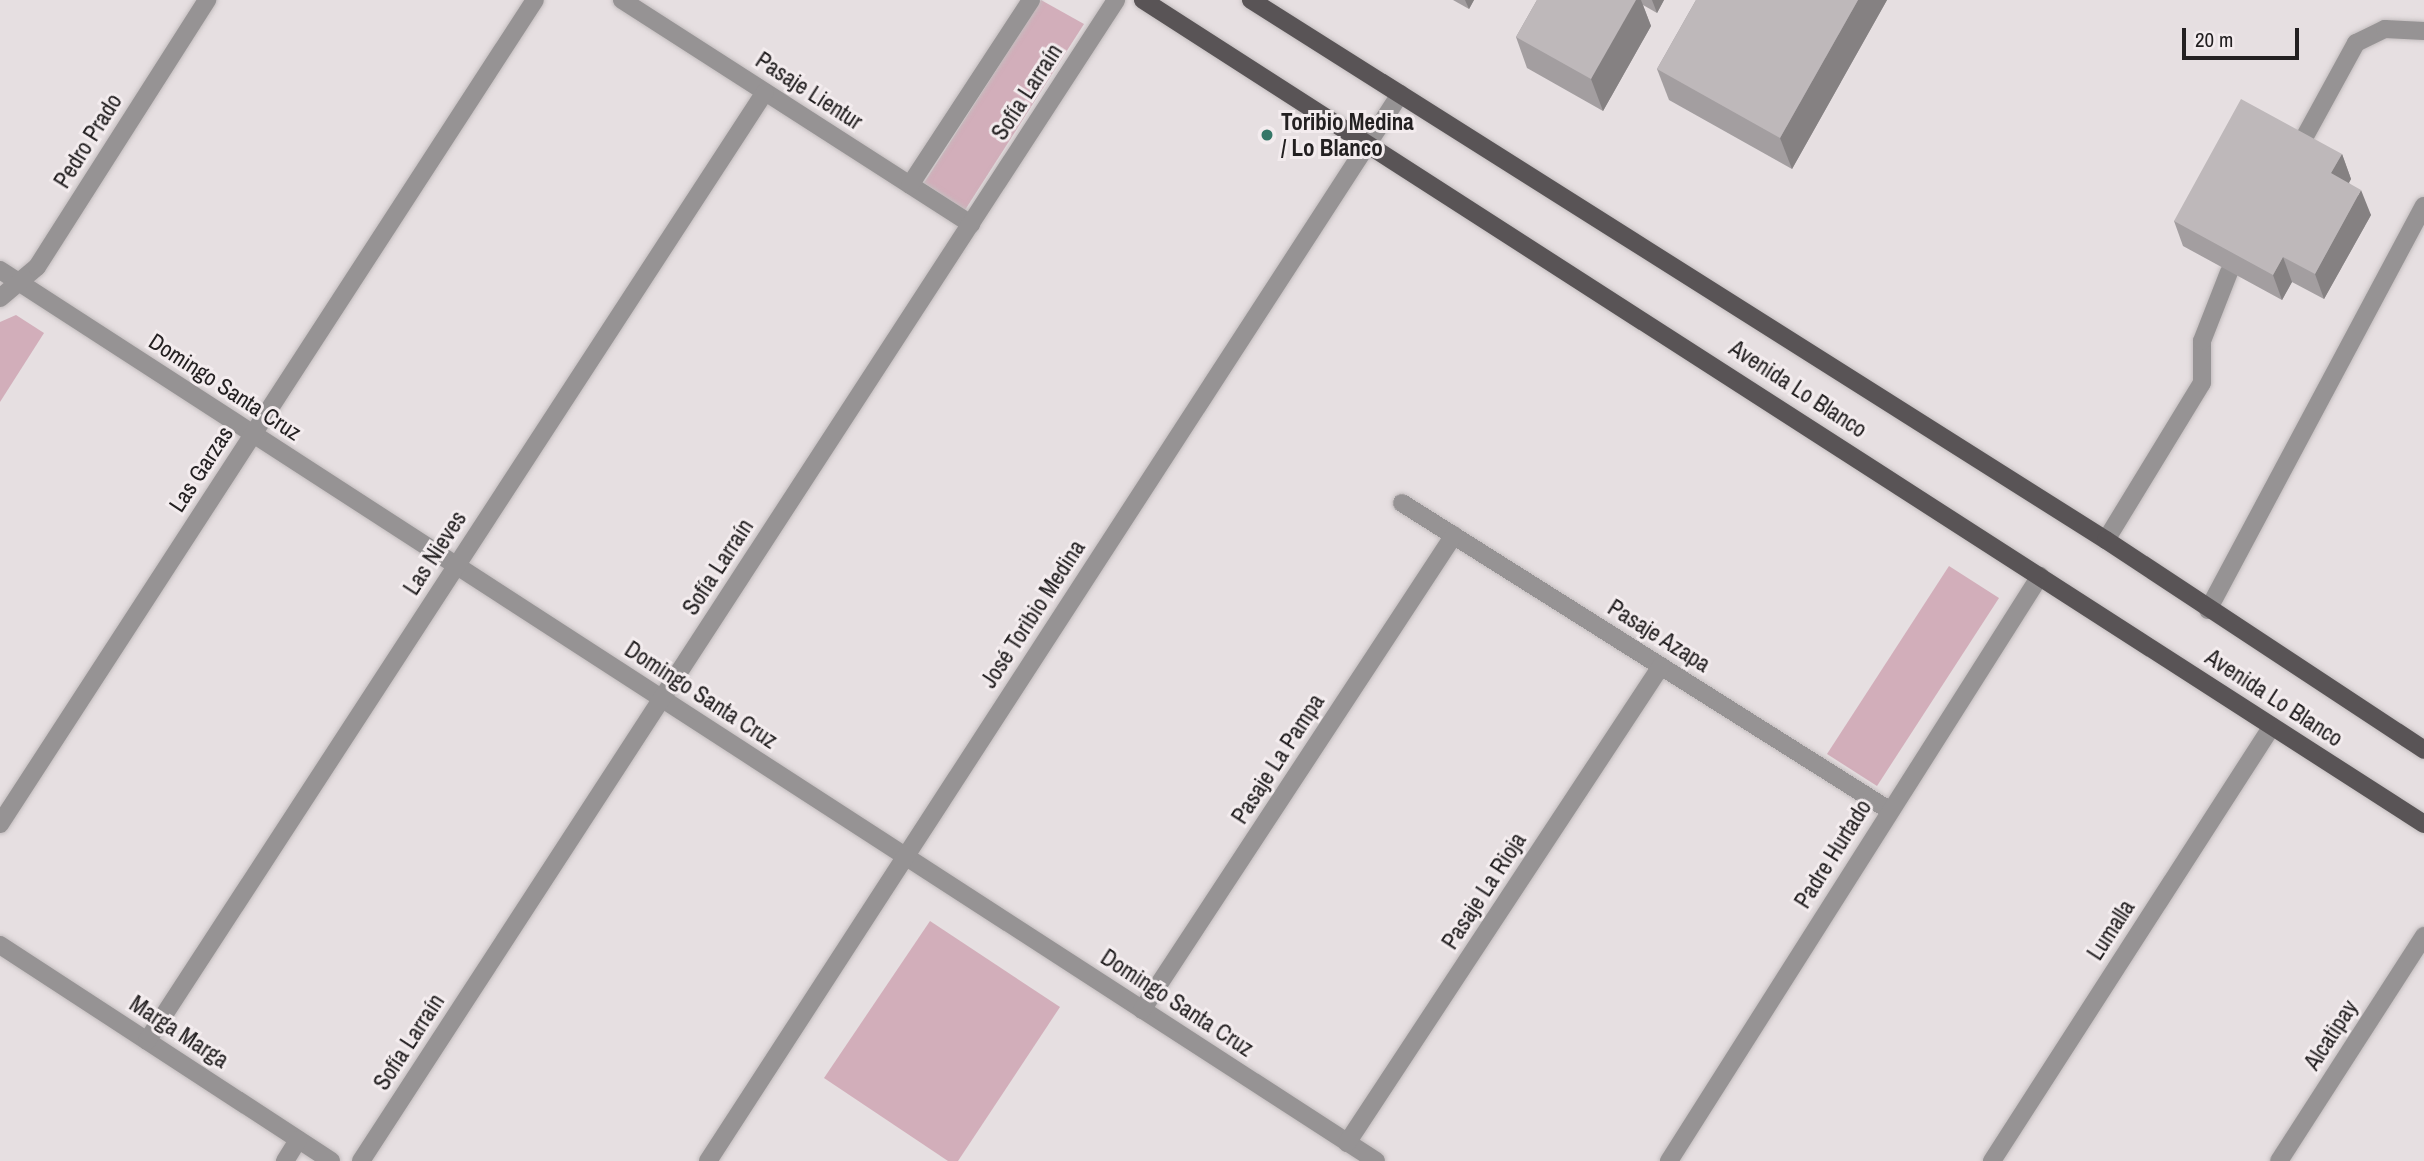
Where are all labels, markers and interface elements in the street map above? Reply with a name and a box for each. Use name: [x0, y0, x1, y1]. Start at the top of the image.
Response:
scale bar: [2186, 14, 2303, 58]
text: 20 m: [2195, 25, 2233, 54]
street label: Sofía Larraín: [986, 39, 1068, 145]
street label: Pasaje Lientur: [750, 46, 868, 136]
street label: Pedro Prado: [48, 89, 128, 193]
place label: Toribio Medina / Lo Blanco: [1281, 108, 1414, 162]
marker: Toribio Medina / Lo Blanco: [1259, 127, 1275, 143]
street label: Domingo Santa Cruz: [144, 327, 306, 447]
street label: Avenida Lo Blanco: [1724, 334, 1872, 444]
street label: Las Garzas: [163, 421, 239, 517]
street label: Las Nieves: [398, 506, 472, 600]
street label: Sofía Larraín: [677, 514, 759, 620]
street label: José Toribio Medina: [975, 535, 1091, 693]
street label: Pasaje Azapa: [1602, 593, 1716, 679]
street label: Domingo Santa Cruz: [620, 635, 782, 755]
street label: Avenida Lo Blanco: [2200, 643, 2348, 753]
street label: Pasaje La Pampa: [1226, 689, 1330, 829]
street label: Padre Hurtado: [1789, 795, 1877, 913]
street label: Pasaje La Rioja: [1436, 828, 1532, 954]
street label: Lumalla: [2081, 895, 2141, 965]
street label: Domingo Santa Cruz: [1096, 943, 1258, 1063]
street label: Sofía Larraín: [368, 989, 450, 1095]
street label: Marga Marga: [124, 990, 234, 1074]
street label: Alcatipay: [2298, 995, 2364, 1075]

